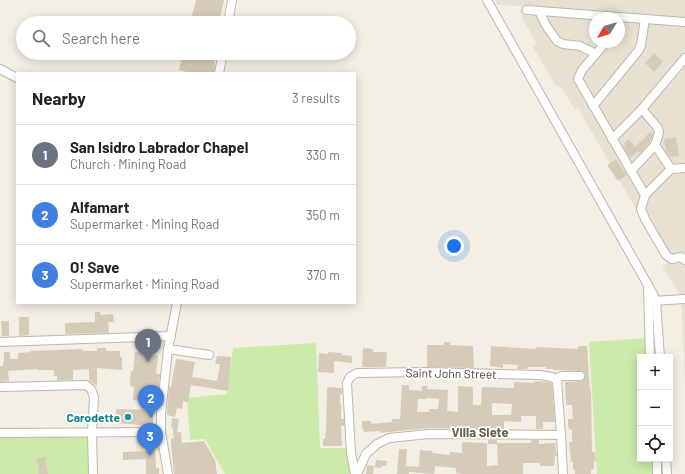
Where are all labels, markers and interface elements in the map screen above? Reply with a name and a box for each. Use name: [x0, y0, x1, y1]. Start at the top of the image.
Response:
north arrow: [589, 12, 625, 48]
search box: [16, 16, 356, 60]
icon: search: [30, 27, 52, 49]
text: Search here: [62, 29, 140, 47]
text: Nearby: [32, 88, 86, 108]
text: 3 results: [292, 90, 340, 106]
text: San Isidro Labrador Chapel: [70, 138, 248, 156]
text: 1: [43, 147, 47, 163]
text: 330 m: [306, 147, 340, 163]
text: Church · Mining Road: [70, 156, 186, 172]
text: Alfamart: [70, 198, 129, 216]
text: 2: [41, 207, 49, 223]
text: 350 m: [306, 207, 340, 223]
text: Supermarket · Mining Road: [70, 216, 219, 232]
your location: [444, 236, 464, 256]
text: O! Save: [70, 258, 120, 276]
text: 3: [41, 267, 49, 283]
text: 370 m: [306, 267, 340, 283]
text: Supermarket · Mining Road: [70, 276, 219, 292]
pin: 1: [135, 329, 161, 362]
map controls: [637, 354, 673, 462]
button: +: [637, 354, 673, 390]
street label: Saint John Street: [405, 365, 497, 381]
pin: 2: [138, 385, 164, 418]
button: −: [637, 390, 673, 426]
place label: Carodette: [66, 410, 120, 424]
marker: Carodette: [123, 412, 133, 422]
pin: 3: [137, 423, 163, 456]
district label: Villa Siete: [451, 424, 509, 440]
button: locate: [637, 426, 673, 462]

